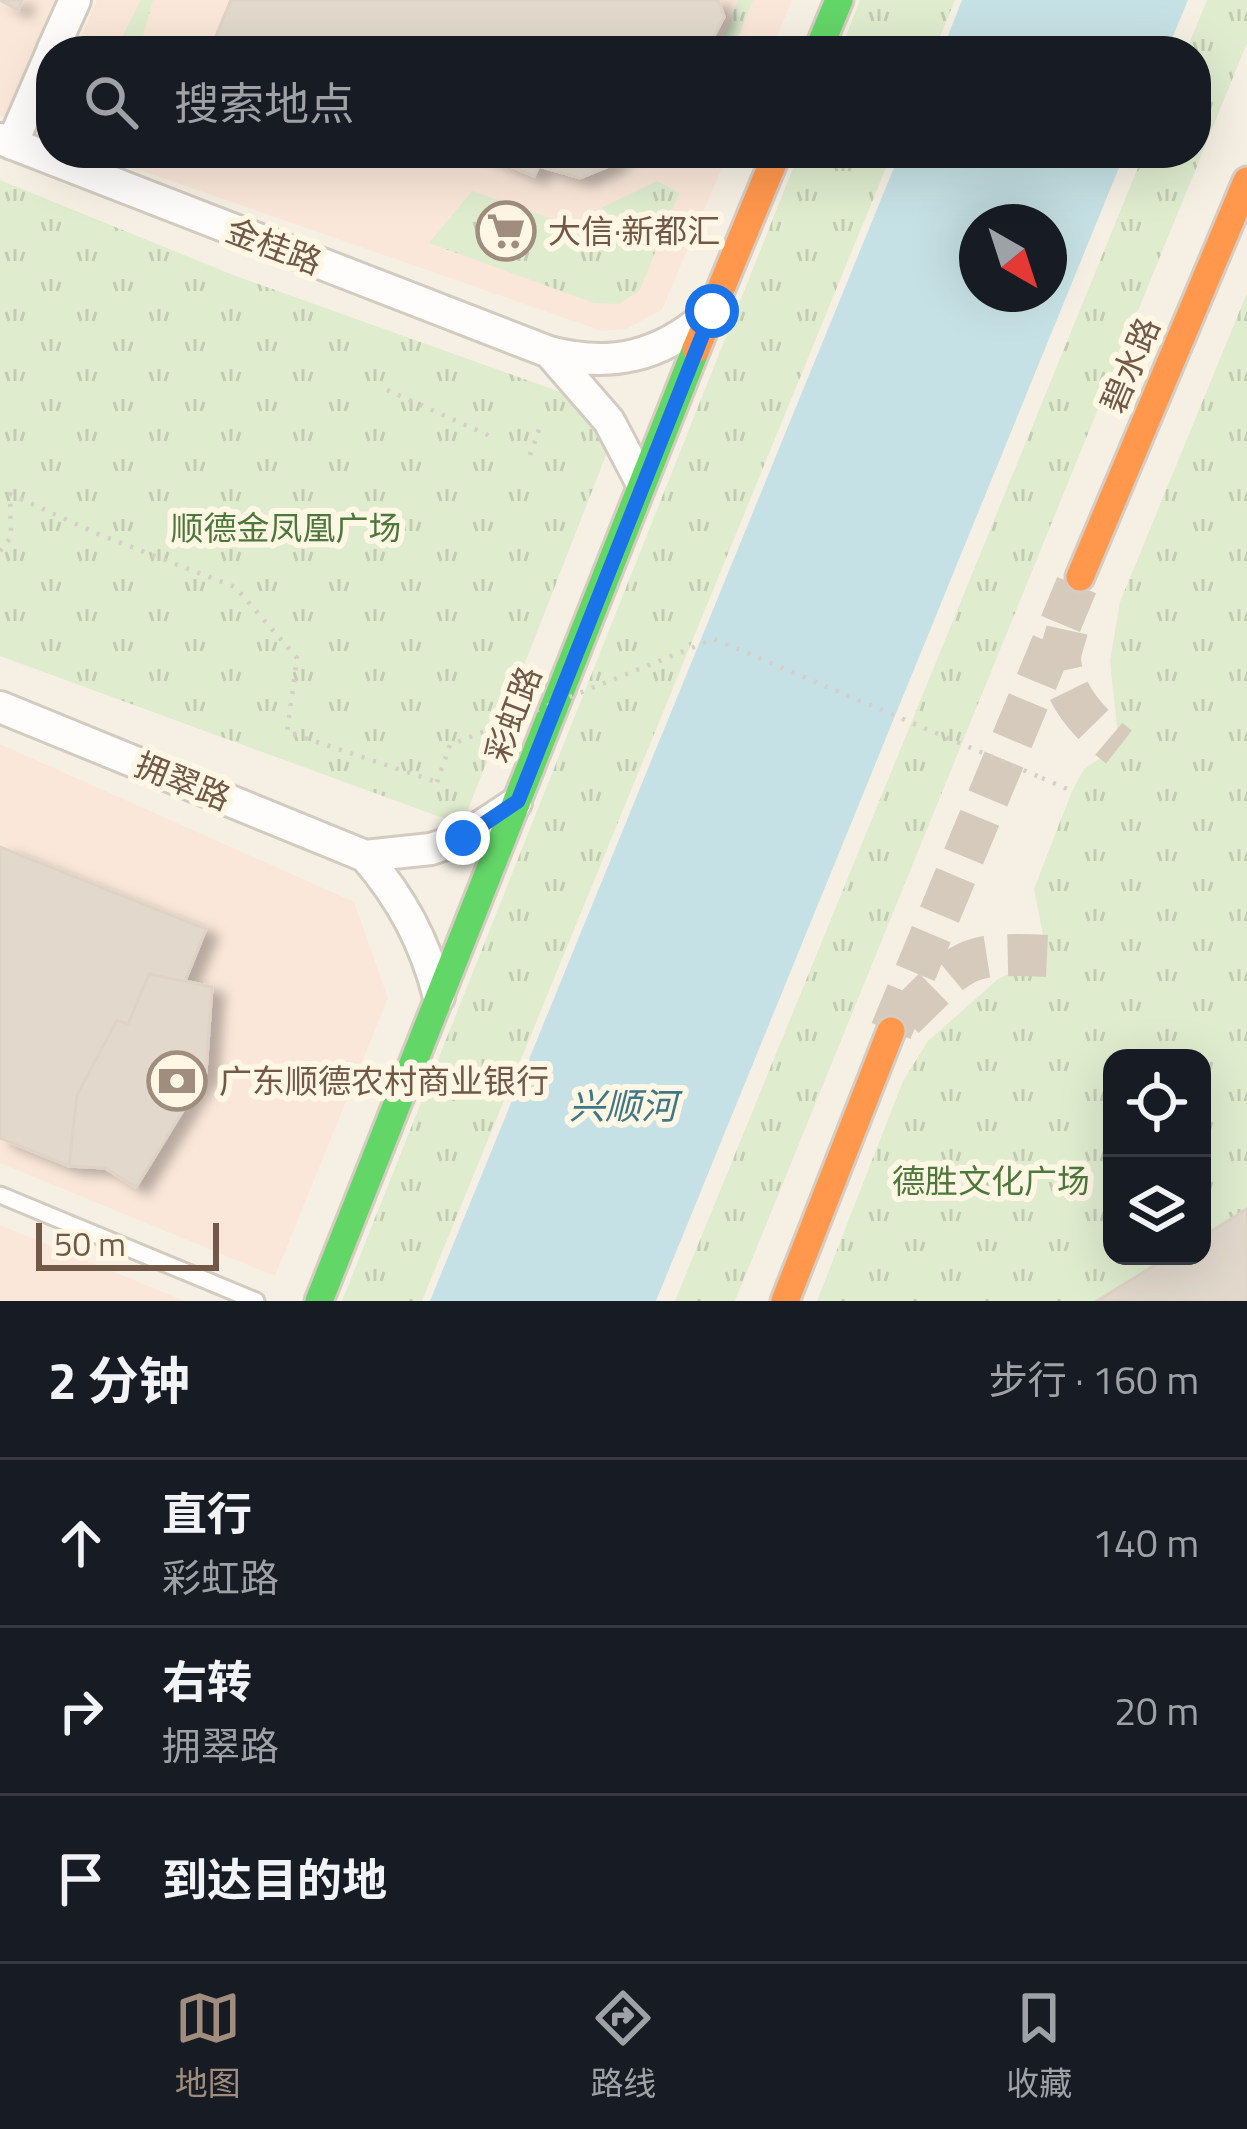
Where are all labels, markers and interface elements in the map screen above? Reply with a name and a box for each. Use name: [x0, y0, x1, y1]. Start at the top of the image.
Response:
search box: [36, 36, 1211, 168]
icon: search: [78, 69, 144, 135]
text: 搜索地点: [174, 69, 354, 137]
supermarket icon: 大信·新都汇: [475, 200, 537, 262]
north arrow: [959, 204, 1067, 312]
street label: 金桂路: [219, 205, 329, 287]
place label: 大信·新都汇: [548, 206, 720, 256]
route start: [685, 284, 739, 338]
street label: 碧水路: [1088, 310, 1172, 420]
park label: 顺德金凤凰广场: [171, 503, 402, 553]
street label: 彩虹路: [472, 659, 554, 769]
street label: 拥翠路: [128, 739, 238, 823]
route end: [436, 811, 490, 865]
map controls: [1103, 1049, 1211, 1265]
button: locate: [1103, 1049, 1211, 1157]
bank icon: 广东顺德农村商业银行: [146, 1050, 208, 1112]
place label: 广东顺德农村商业银行: [219, 1056, 549, 1106]
water label: 兴顺河: [569, 1078, 683, 1133]
park label: 德胜文化广场: [892, 1156, 1090, 1206]
button: layers: [1103, 1157, 1211, 1265]
scale bar: [36, 1217, 219, 1270]
text: 50 m: [54, 1219, 126, 1269]
text: 2 分钟: [48, 1341, 190, 1419]
text: 步行 · 160 m: [989, 1350, 1199, 1409]
text: 直行: [162, 1479, 252, 1547]
icon: ahead: [48, 1510, 114, 1576]
text: 140 m: [1092, 1513, 1199, 1572]
text: 彩虹路: [162, 1548, 279, 1607]
text: 右转: [162, 1647, 252, 1715]
icon: right: [48, 1678, 114, 1744]
text: 20 m: [1114, 1681, 1199, 1740]
text: 拥翠路: [162, 1716, 279, 1775]
text: 到达目的地: [162, 1845, 387, 1913]
icon: arrive: [48, 1846, 114, 1912]
tab: 地图: [175, 1985, 241, 2108]
tab: 路线: [590, 1985, 656, 2108]
tab: 收藏: [1006, 1985, 1072, 2108]

